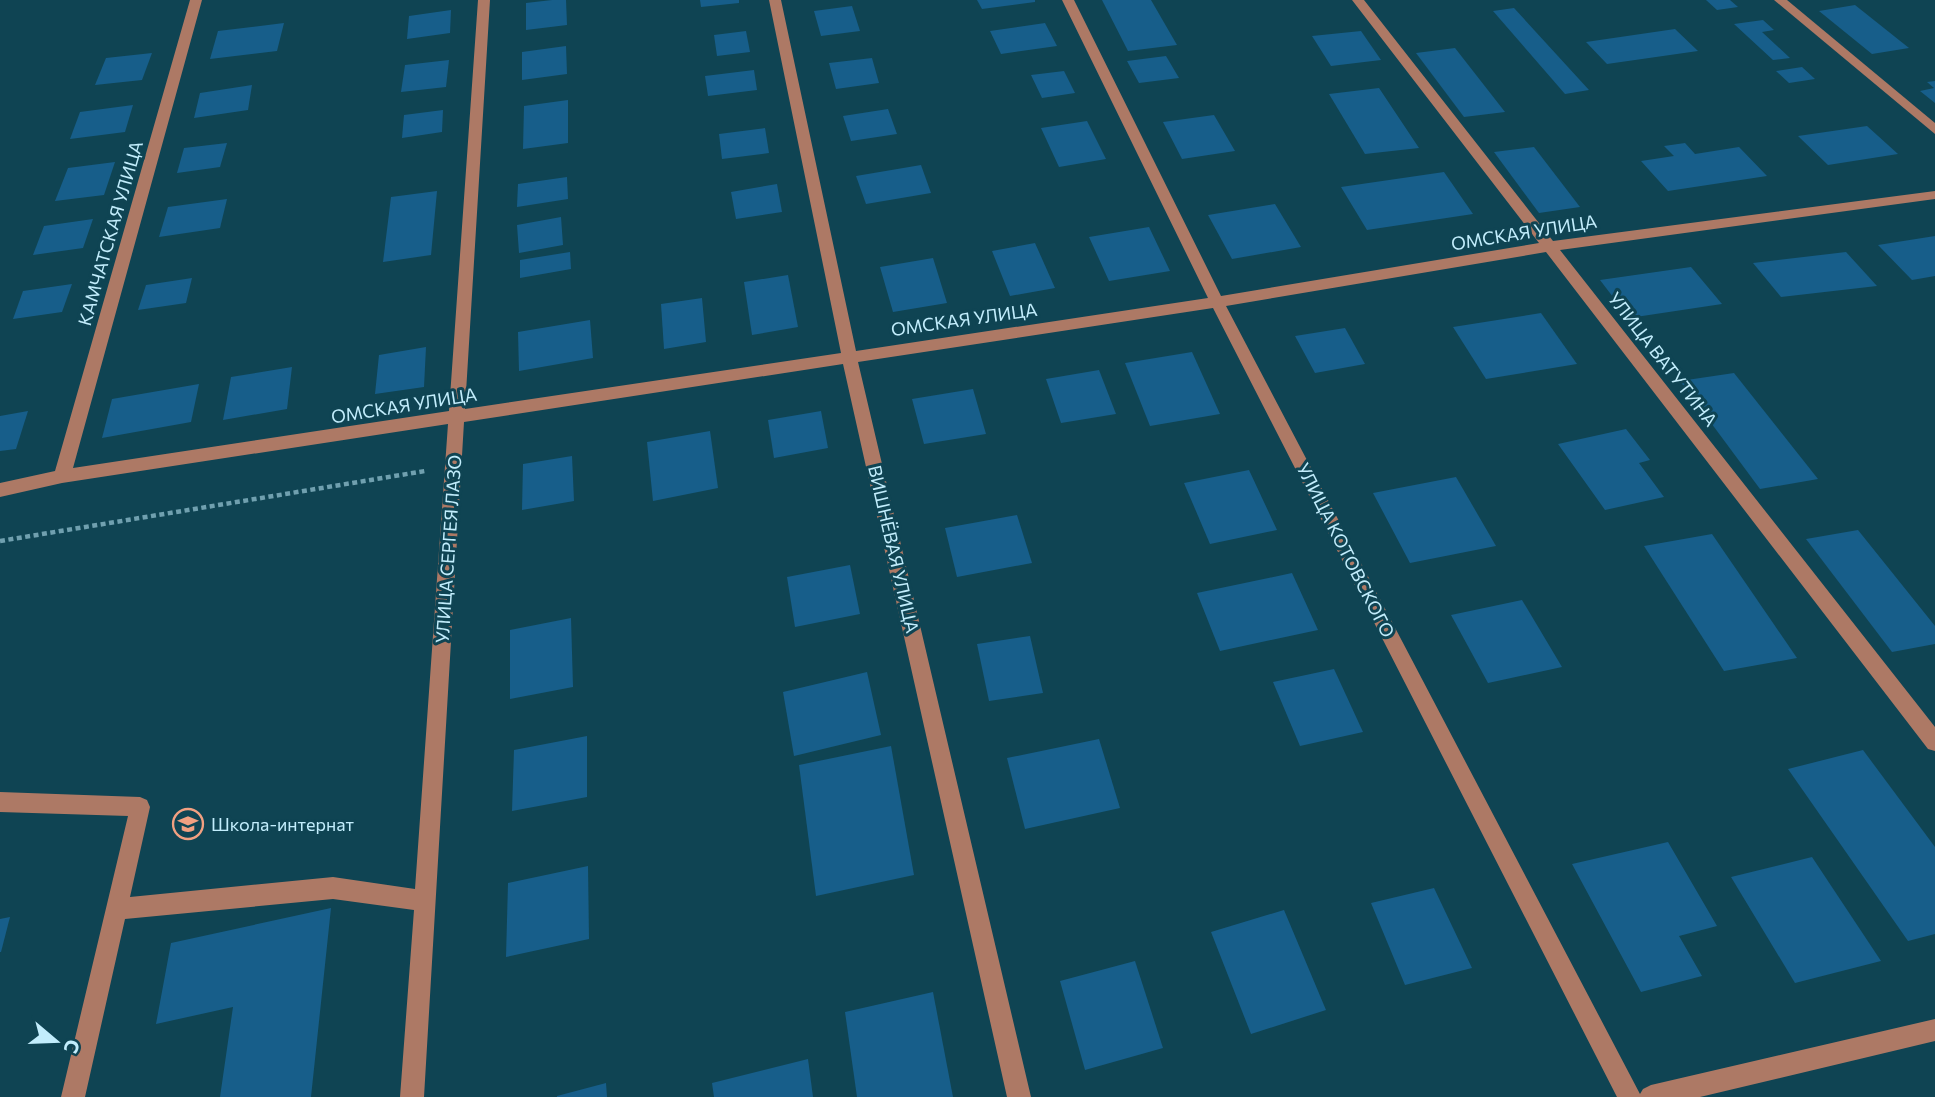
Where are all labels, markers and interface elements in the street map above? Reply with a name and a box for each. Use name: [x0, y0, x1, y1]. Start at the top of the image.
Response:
street label: КАМЧАТСКАЯ УЛИЦА: [73, 138, 147, 328]
street label: ОМСКАЯ УЛИЦА: [1450, 210, 1598, 254]
street label: УЛИЦА ВАТУТИНА: [1604, 287, 1722, 431]
street label: ОМСКАЯ УЛИЦА: [890, 298, 1038, 340]
street label: ОМСКАЯ УЛИЦА: [330, 383, 478, 427]
street label: УЛИЦА СЕРГЕЯ ЛАЗО: [430, 454, 466, 644]
street label: УЛИЦА КОТОВСКОГО: [1292, 459, 1400, 641]
street label: ВИШНЁВАЯ УЛИЦА: [864, 463, 924, 635]
school or university icon: Школа-интернат: [171, 807, 205, 841]
place label: Школа-интернат: [211, 813, 355, 835]
north arrow: [21, 1006, 91, 1076]
text: С: [60, 1037, 86, 1057]

